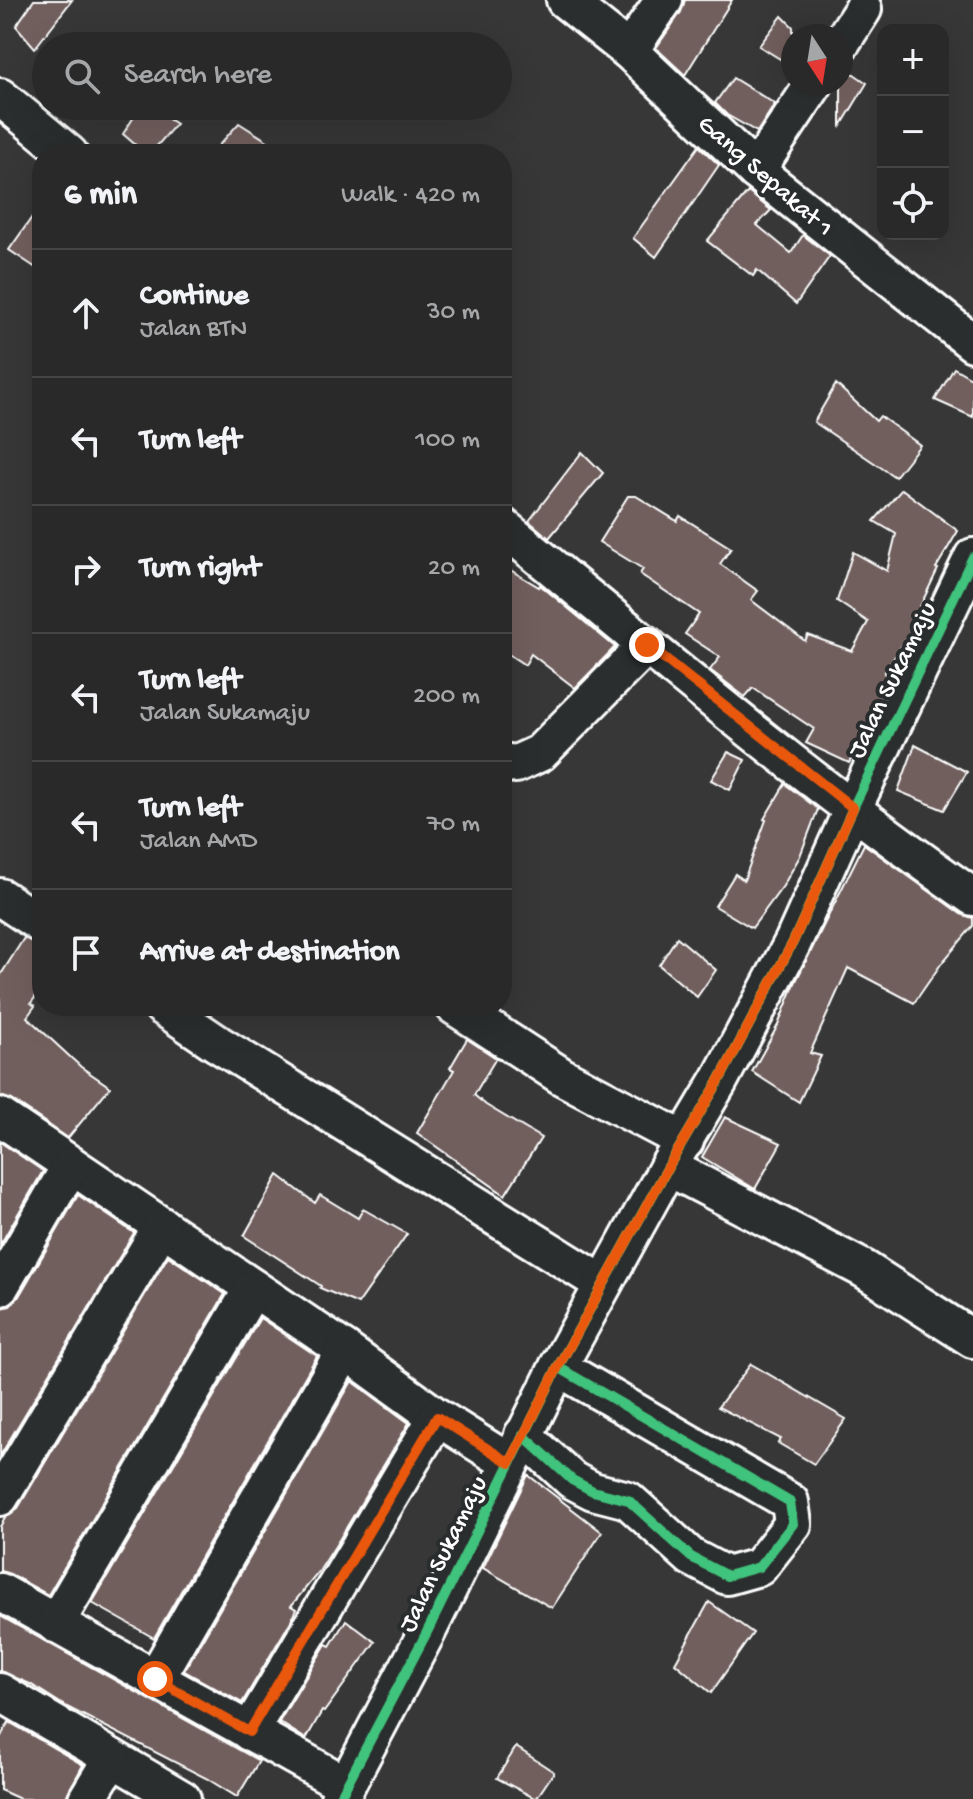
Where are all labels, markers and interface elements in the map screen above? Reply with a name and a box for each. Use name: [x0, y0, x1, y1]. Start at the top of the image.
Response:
north arrow: [781, 24, 853, 96]
map controls: [877, 24, 949, 240]
button: +: [877, 24, 949, 96]
search box: [32, 32, 512, 120]
icon: search: [60, 54, 104, 98]
text: Search here: [124, 59, 272, 94]
button: −: [877, 96, 949, 168]
street label: Gang Sepakat 1: [690, 110, 838, 245]
button: locate: [877, 168, 949, 240]
text: 6 min: [64, 176, 137, 216]
text: Walk · 420 m: [341, 181, 480, 212]
text: Continue: [140, 280, 249, 315]
icon: ahead: [64, 291, 108, 335]
text: 30 m: [427, 298, 480, 329]
text: Jalan BTN: [140, 315, 247, 346]
icon: left: [64, 419, 108, 463]
text: Turn left: [140, 424, 241, 459]
text: 100 m: [415, 426, 480, 457]
icon: right: [64, 547, 108, 591]
text: Turn right: [140, 552, 260, 587]
text: 20 m: [428, 554, 480, 585]
street label: Jalan Sukamaju: [843, 598, 945, 764]
route end: [629, 627, 665, 663]
text: Turn left: [140, 664, 241, 699]
icon: left: [64, 675, 108, 719]
text: 200 m: [413, 682, 480, 713]
text: Jalan Sukamaju: [140, 699, 310, 730]
text: Turn left: [140, 792, 241, 827]
icon: left: [64, 803, 108, 847]
text: 70 m: [427, 810, 480, 841]
text: Jalan AMD: [140, 827, 257, 858]
icon: arrive: [64, 931, 108, 975]
text: Arrive at destination: [140, 936, 400, 971]
street label: Jalan Sukamaju: [394, 1472, 496, 1638]
route start: [137, 1661, 173, 1697]

